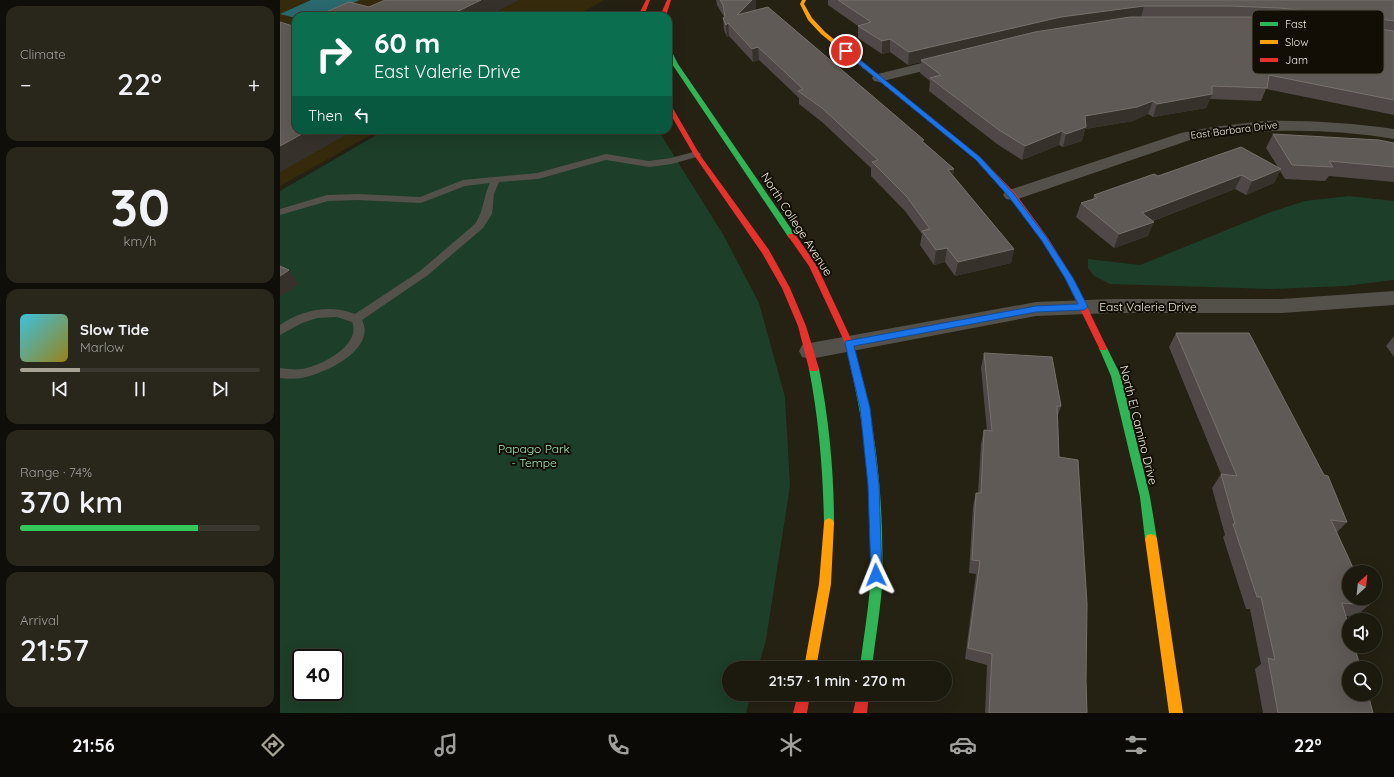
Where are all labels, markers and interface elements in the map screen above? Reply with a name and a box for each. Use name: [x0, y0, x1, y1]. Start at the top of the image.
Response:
legend: [1252, 10, 1384, 74]
text: Fast: [1285, 17, 1307, 31]
text: 60 m: [374, 25, 440, 60]
icon: right: [308, 28, 360, 80]
pin: [829, 34, 863, 68]
text: Slow: [1285, 35, 1309, 49]
icon: arrive: [835, 40, 857, 62]
text: Climate: [20, 46, 66, 62]
text: Jam: [1285, 53, 1308, 67]
text: East Valerie Drive: [374, 60, 521, 83]
text: 22°: [117, 65, 162, 103]
text: −: [20, 71, 31, 99]
text: +: [248, 71, 260, 99]
icon: left: [351, 104, 373, 126]
text: Then: [308, 106, 343, 125]
street label: East Barbara Drive: [1190, 118, 1279, 142]
street label: North College Avenue: [758, 169, 836, 279]
text: 30: [110, 174, 170, 239]
text: km/h: [124, 233, 156, 249]
street label: East Valerie Drive: [1099, 299, 1197, 314]
text: Slow Tide: [80, 320, 149, 339]
text: Marlow: [80, 339, 124, 355]
street label: North El Camino Drive: [1117, 364, 1161, 486]
icon: previous: [49, 378, 71, 400]
icon: pause: [129, 378, 151, 400]
icon: next: [209, 378, 231, 400]
park label: Papago Park - Tempe: [498, 441, 570, 470]
text: Range · 74%: [20, 464, 92, 480]
text: 370 km: [20, 483, 123, 521]
position arrow: [855, 554, 897, 596]
north arrow: [1342, 565, 1382, 605]
map controls: [1342, 565, 1382, 701]
text: Arrival: [20, 612, 59, 628]
button: sound: [1342, 613, 1382, 653]
text: 21:57: [20, 631, 89, 669]
speed limit sign: 40: [292, 649, 344, 701]
button: search: [1342, 661, 1382, 701]
text: 21:57 · 1 min · 270 m: [769, 671, 905, 690]
icon: directions: [259, 731, 287, 759]
icon: music: [432, 731, 460, 759]
icon: phone: [604, 731, 632, 759]
icon: climate: [777, 731, 805, 759]
icon: car: [949, 731, 977, 759]
icon: filters: [1122, 731, 1150, 759]
text: 21:56: [72, 734, 115, 757]
text: 22°: [1294, 734, 1322, 757]

